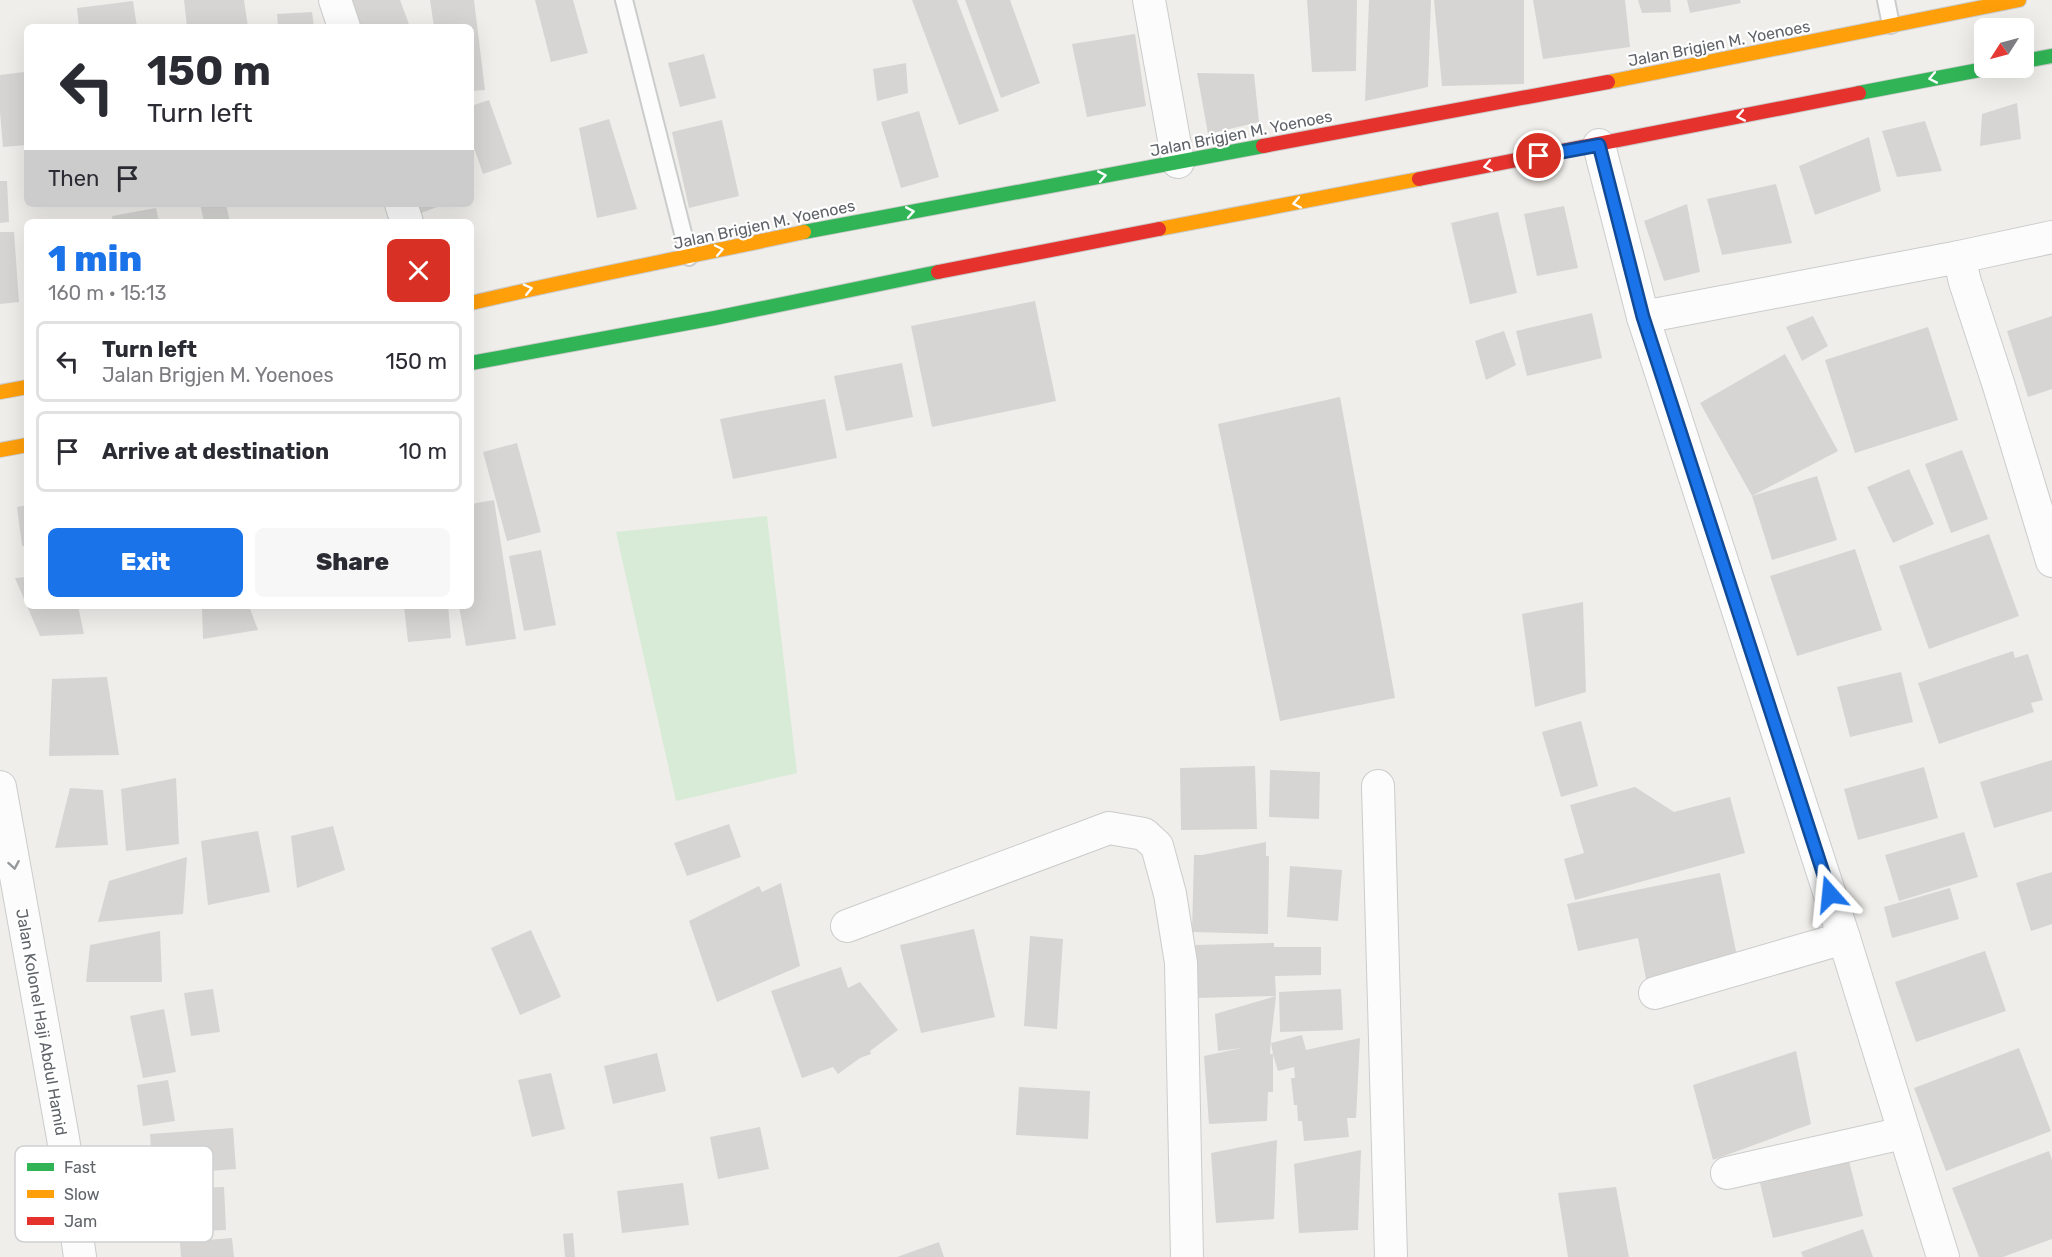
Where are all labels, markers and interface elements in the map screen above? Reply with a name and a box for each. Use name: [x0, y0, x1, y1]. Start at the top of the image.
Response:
street label: Jalan Brigjen M. Yoenoes: [1626, 16, 1812, 71]
north arrow: [1974, 18, 2034, 78]
map controls: [1974, 18, 2034, 78]
text: 150 m: [147, 46, 271, 96]
icon: left: [48, 48, 126, 126]
one-way arrow: [1928, 72, 1937, 84]
text: Turn left: [147, 97, 252, 129]
street label: Jalan Brigjen M. Yoenoes: [1148, 106, 1334, 161]
one-way arrow: [1736, 109, 1746, 122]
pin: [1513, 130, 1564, 181]
icon: arrive: [1522, 139, 1555, 172]
one-way arrow: [1483, 159, 1493, 172]
icon: arrive: [111, 162, 144, 195]
text: Then: [48, 165, 99, 192]
one-way arrow: [1097, 170, 1107, 183]
street label: Jalan Brigjen M. Yoenoes: [671, 196, 857, 253]
one-way arrow: [1292, 196, 1302, 209]
one-way arrow: [905, 206, 915, 219]
text: 1 min: [48, 237, 142, 280]
button: close: [387, 239, 450, 302]
one-way arrow: [714, 245, 724, 258]
text: 160 m · 15:13: [48, 281, 167, 305]
one-way arrow: [523, 284, 533, 297]
text: Turn left: [102, 336, 197, 363]
icon: left: [51, 345, 84, 378]
text: 150 m: [386, 348, 447, 375]
text: Jalan Brigjen M. Yoenoes: [102, 363, 334, 387]
icon: arrive: [51, 435, 84, 468]
text: Arrive at destination: [102, 438, 329, 465]
text: 10 m: [399, 438, 447, 465]
button: Exit: [48, 528, 243, 597]
button: Share: [255, 528, 450, 597]
one-way arrow: [7, 860, 20, 870]
position arrow: [1798, 862, 1862, 926]
street label: Jalan Kolonel Haji Abdul Hamid: [12, 907, 71, 1137]
legend: [15, 1146, 213, 1242]
text: Fast: [64, 1158, 96, 1177]
text: Slow: [64, 1185, 100, 1204]
text: Jam: [64, 1212, 97, 1231]

